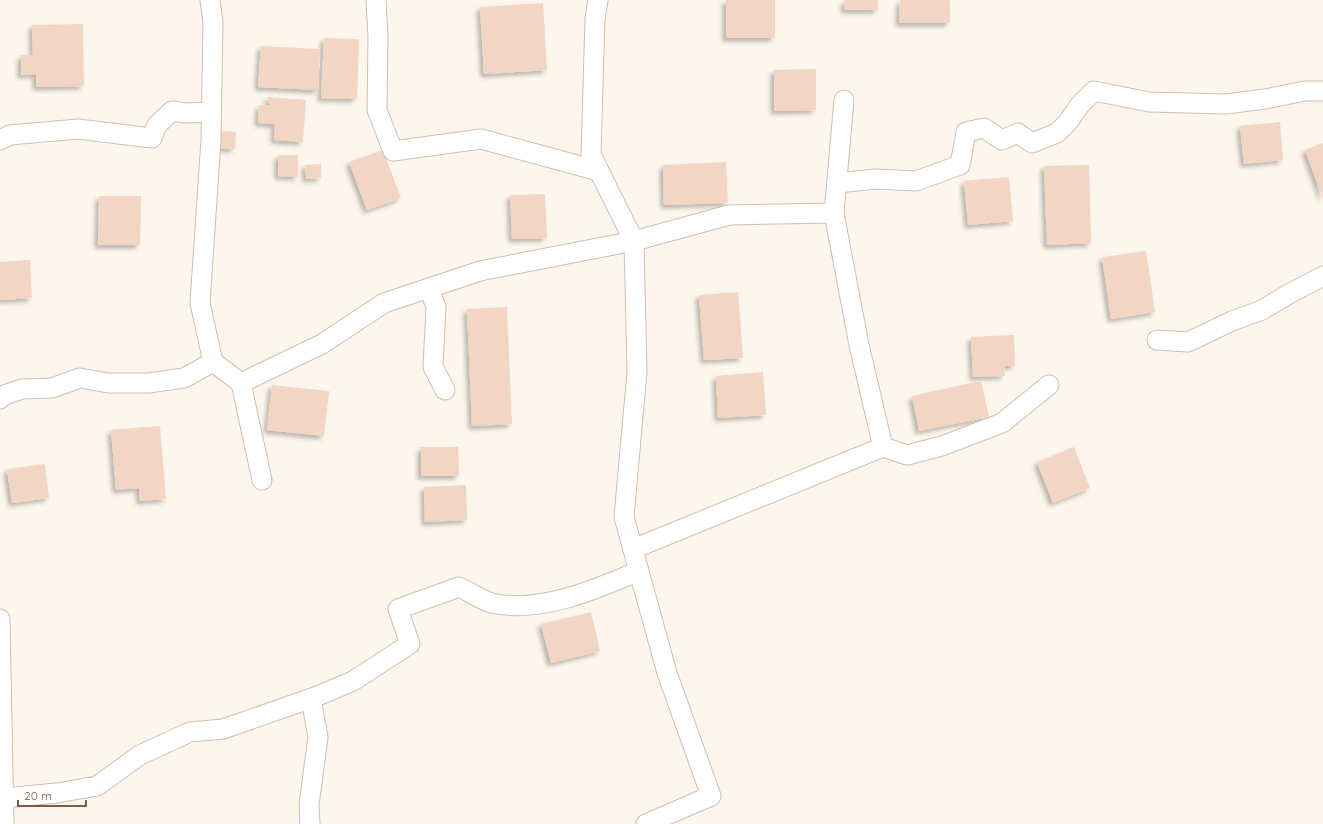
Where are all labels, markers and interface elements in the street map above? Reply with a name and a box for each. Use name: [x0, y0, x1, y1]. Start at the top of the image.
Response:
scale bar: [18, 782, 86, 808]
text: 20 m: [24, 788, 52, 803]

